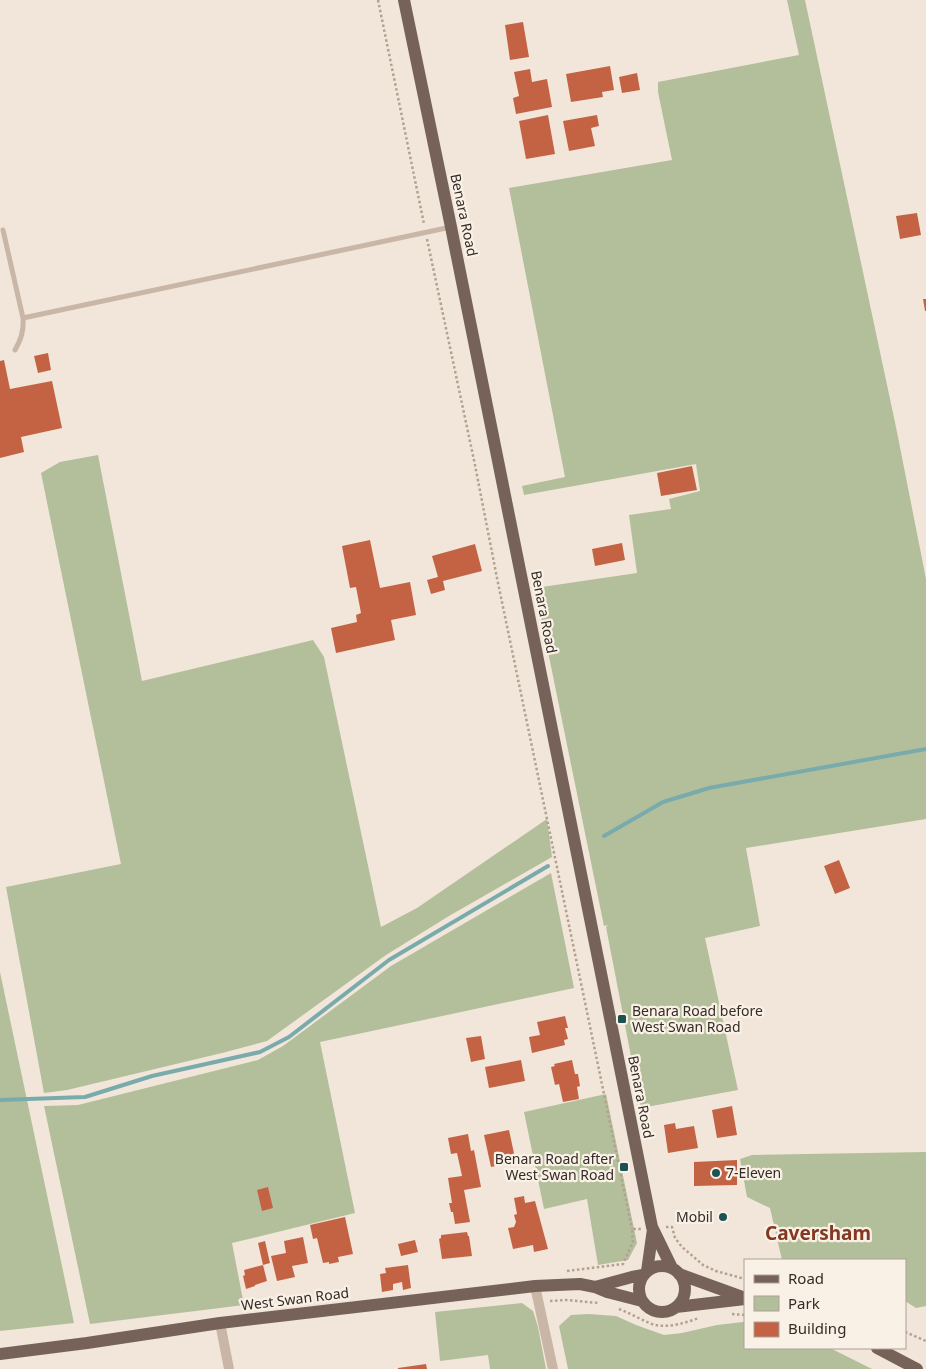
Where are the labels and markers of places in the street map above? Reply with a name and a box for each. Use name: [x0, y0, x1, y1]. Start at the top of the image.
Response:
place label: Benara Road before West Swan Road: [632, 1001, 763, 1036]
marker: Benara Road before West Swan Road: [616, 1013, 628, 1025]
place label: Benara Road after West Swan Road: [495, 1149, 614, 1184]
marker: Benara Road after West Swan Road: [618, 1161, 630, 1173]
place label: 7-Eleven: [726, 1163, 781, 1182]
marker: 7-Eleven: [710, 1167, 722, 1179]
place label: Mobil: [676, 1207, 713, 1226]
marker: Mobil: [717, 1211, 729, 1223]

